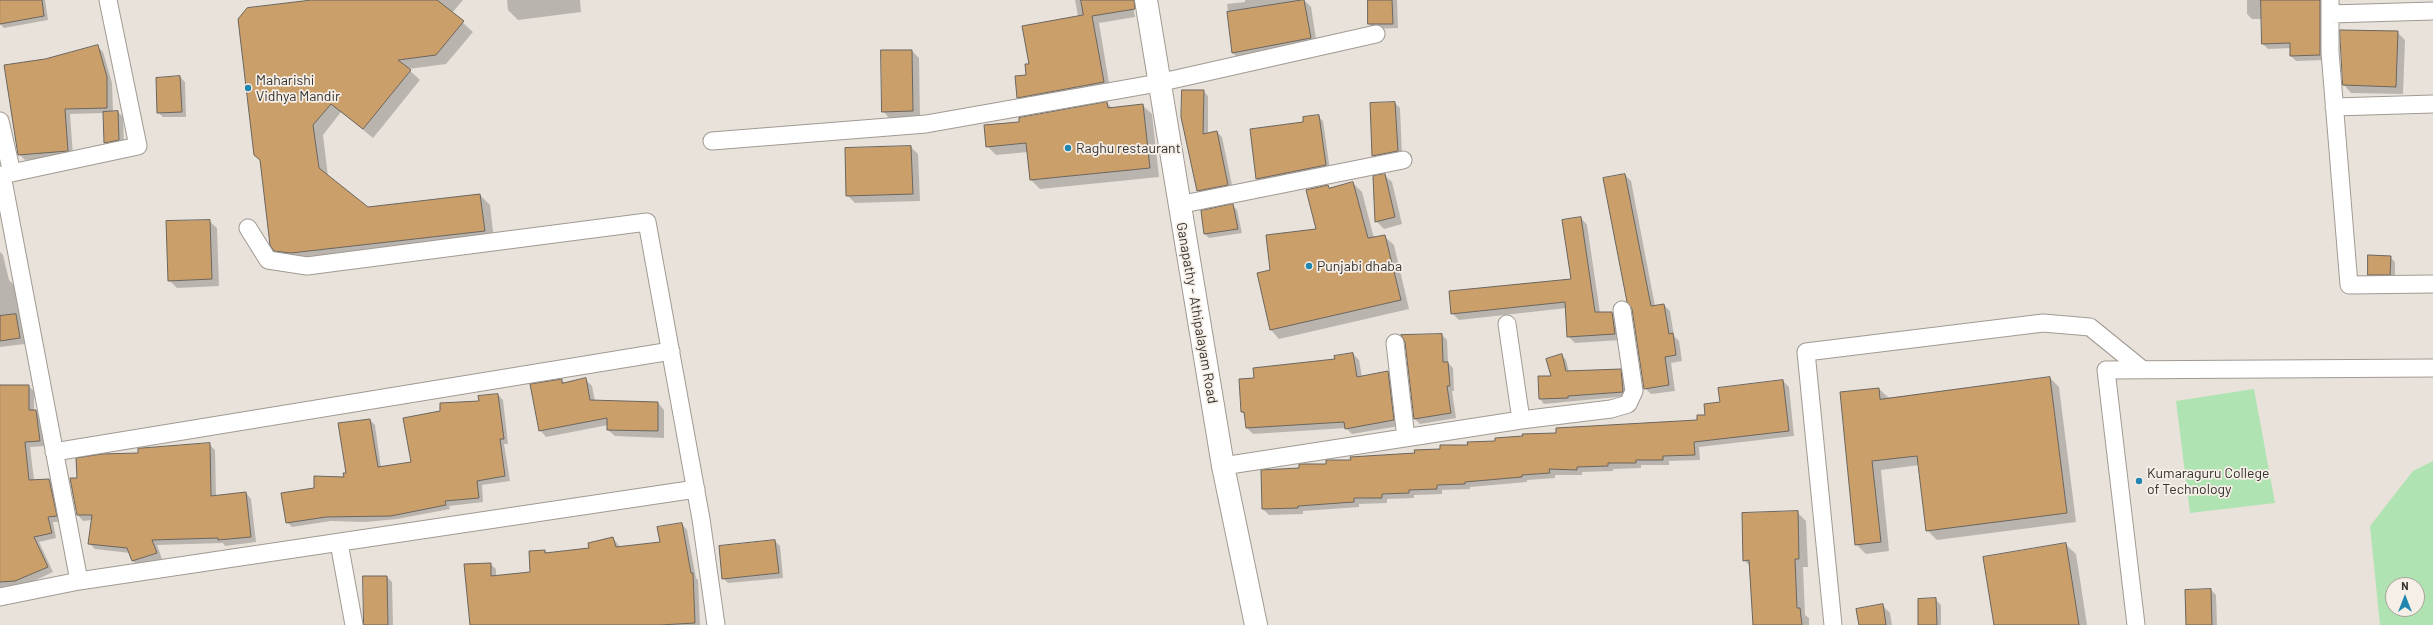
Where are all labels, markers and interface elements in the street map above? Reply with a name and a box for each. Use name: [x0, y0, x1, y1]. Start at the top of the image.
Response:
place label: Maharishi Vidhya Mandir: [256, 72, 340, 104]
marker: Maharishi Vidhya Mandir: [243, 83, 253, 93]
place label: Raghu restaurant: [1076, 140, 1181, 156]
marker: Raghu restaurant: [1063, 143, 1073, 153]
street label: Ganapathy - Athipalayam Road: [1173, 221, 1221, 405]
place label: Punjabi dhaba: [1317, 258, 1402, 274]
marker: Punjabi dhaba: [1304, 261, 1314, 271]
place label: Kumaraguru College of Technology: [2147, 465, 2269, 498]
marker: Kumaraguru College of Technology: [2134, 476, 2144, 486]
north arrow: [2385, 577, 2425, 617]
text: N: [2401, 579, 2409, 592]

